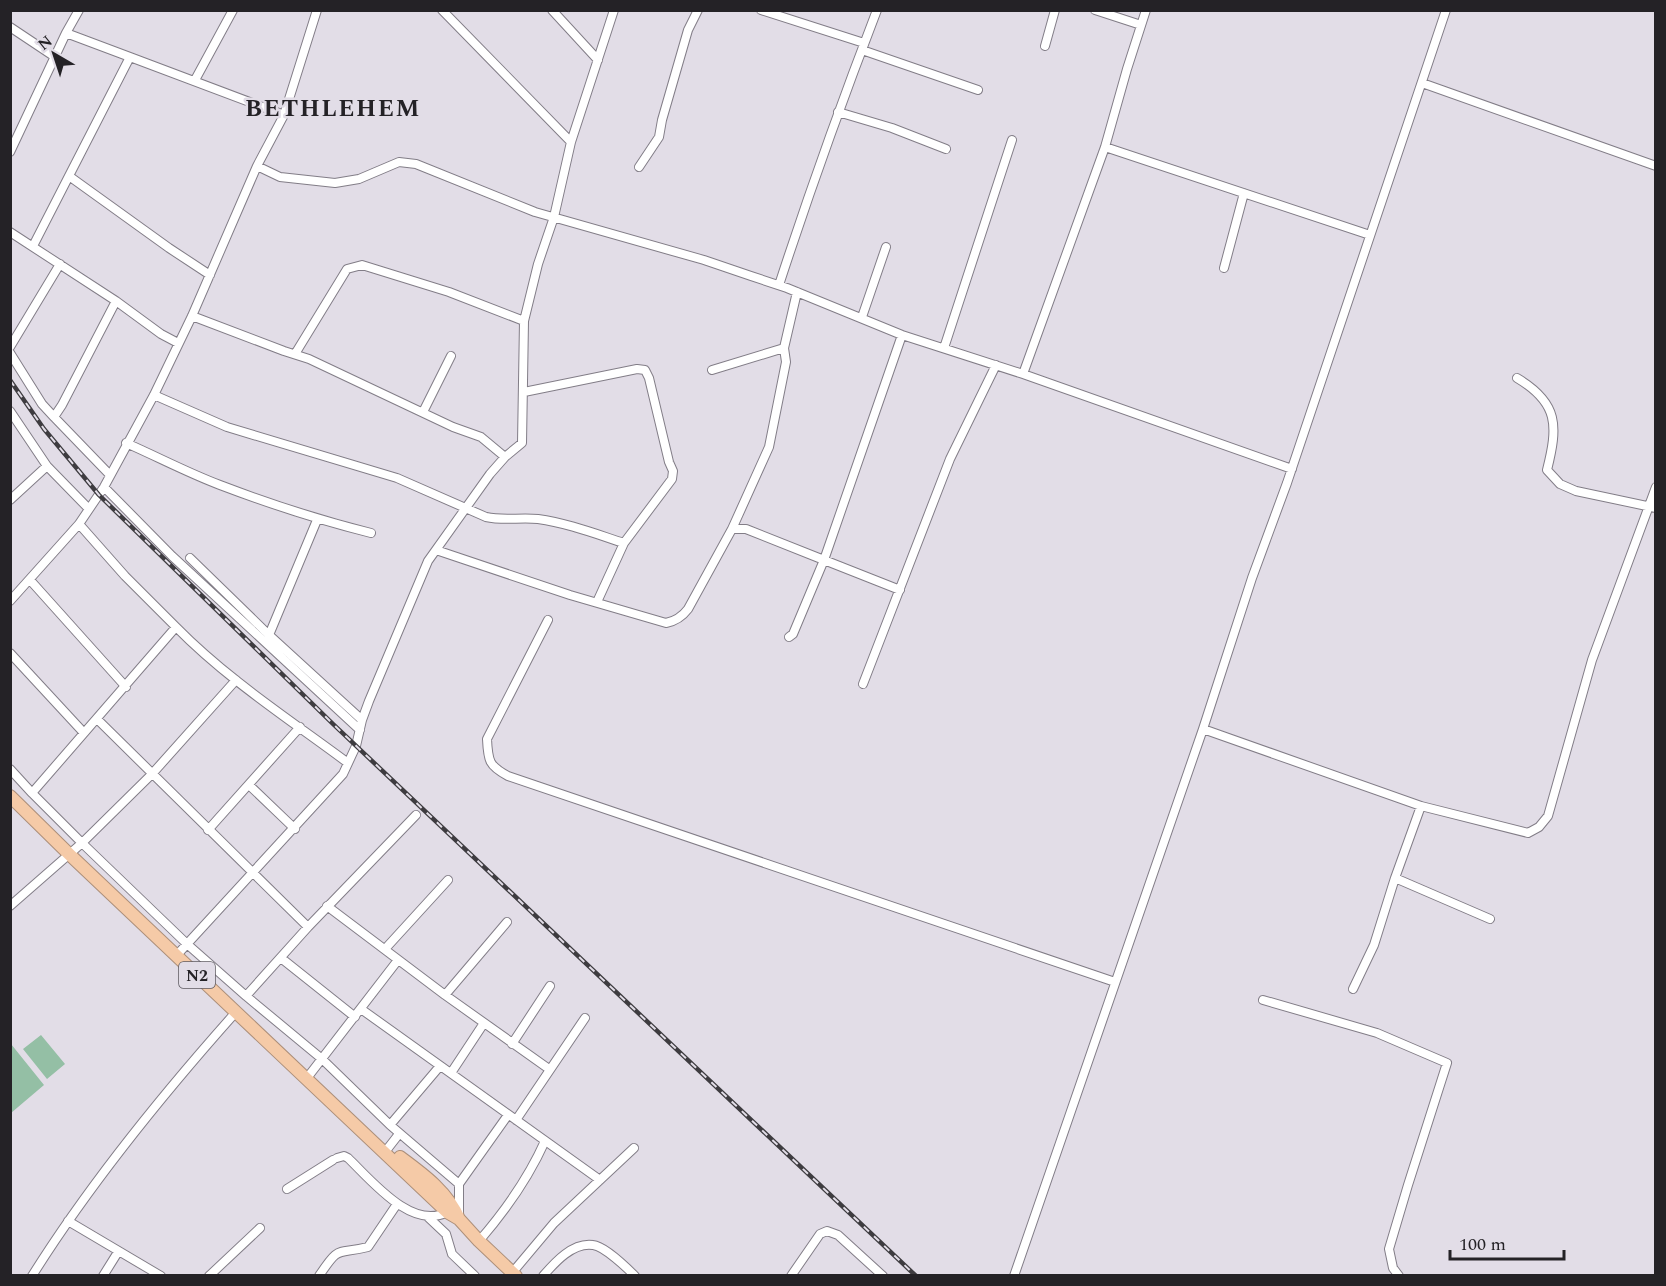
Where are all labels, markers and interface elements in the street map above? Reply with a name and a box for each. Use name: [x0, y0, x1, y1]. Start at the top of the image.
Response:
north arrow: [24, 24, 84, 84]
text: N: [33, 30, 58, 57]
district label: BETHLEHEM: [245, 91, 421, 127]
road number: N2: [179, 962, 215, 988]
scale bar: [1450, 1223, 1564, 1261]
text: 100 m: [1459, 1231, 1506, 1258]

